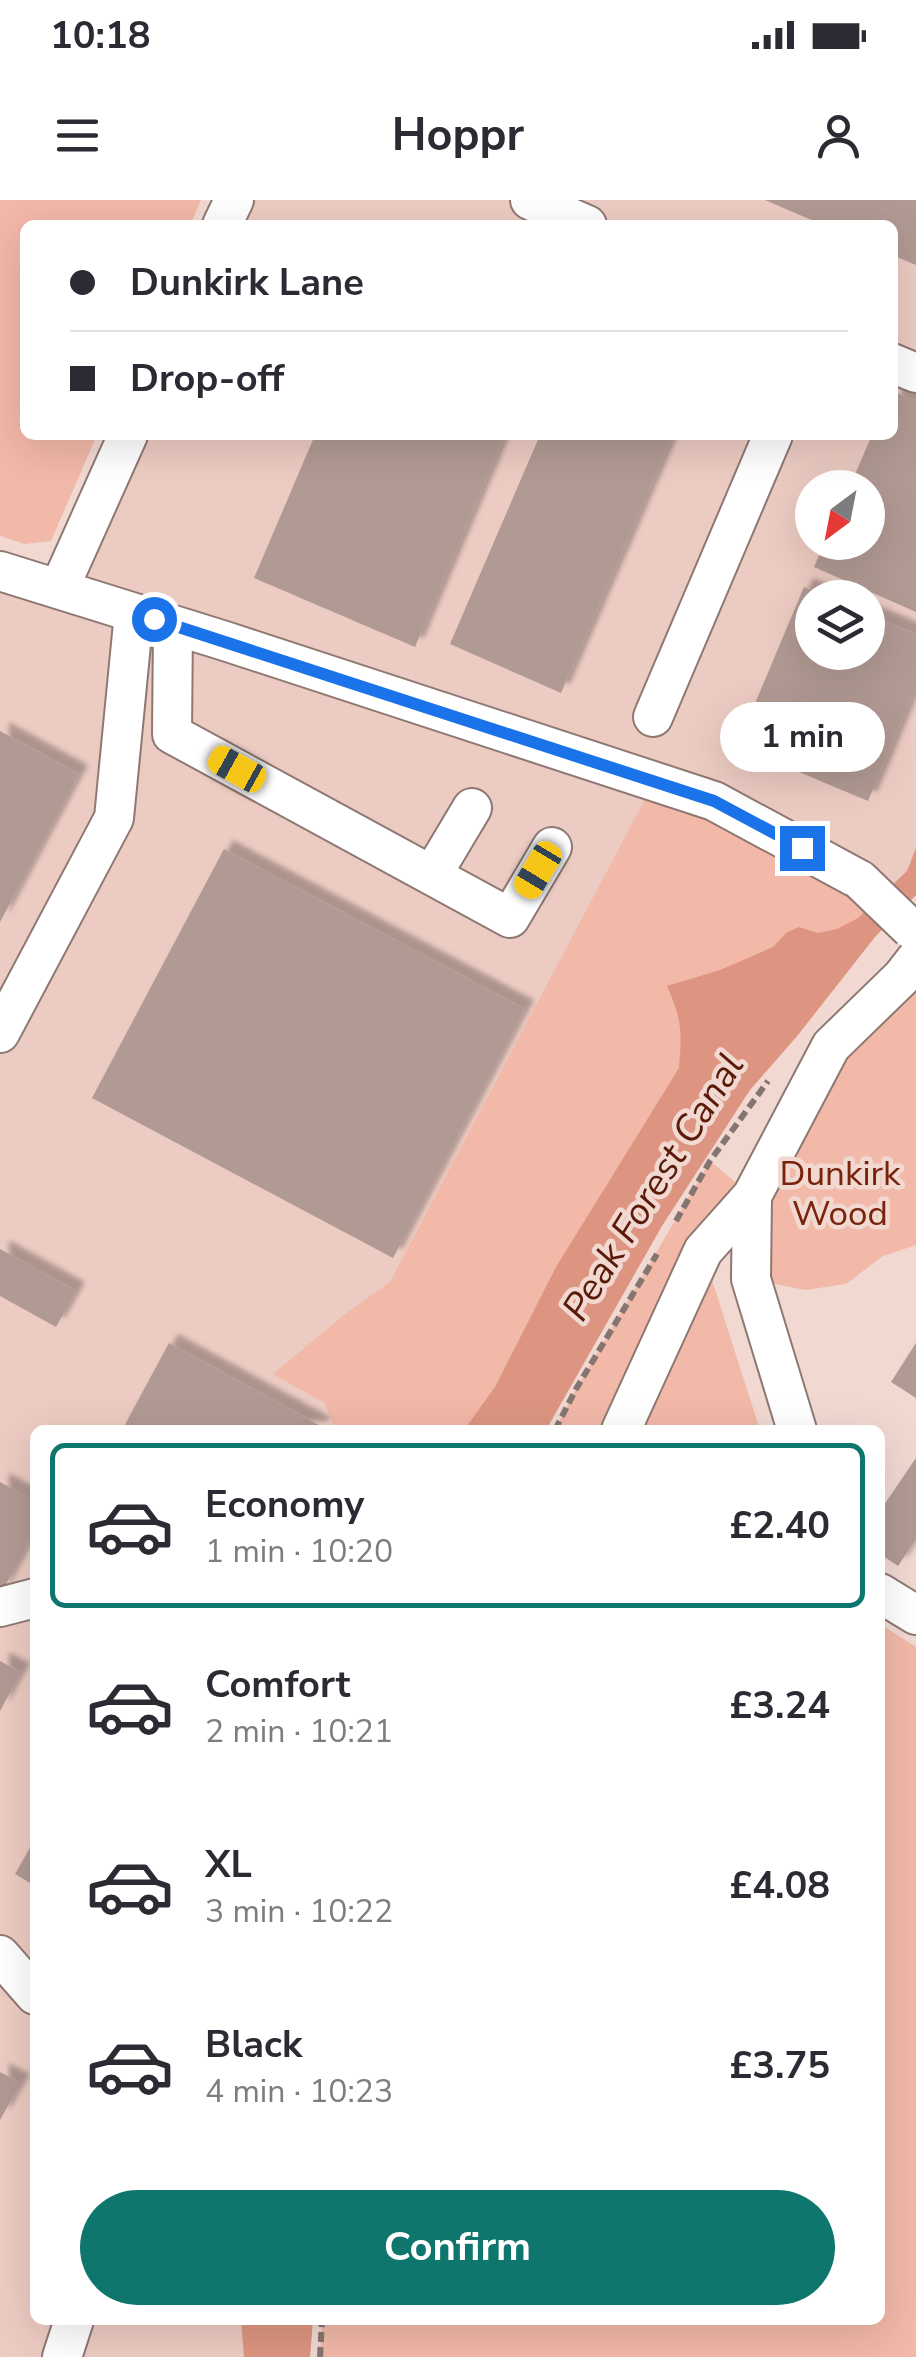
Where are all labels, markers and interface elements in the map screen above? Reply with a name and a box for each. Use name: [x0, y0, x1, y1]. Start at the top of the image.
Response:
text: 10:18: [50, 10, 151, 61]
text: Hoppr: [392, 105, 524, 166]
icon: menu: [50, 108, 105, 163]
icon: person: [811, 108, 866, 163]
text: Dunkirk Lane: [130, 257, 364, 308]
text: Drop-off: [130, 353, 284, 404]
north arrow: [795, 470, 885, 560]
map controls: [795, 470, 885, 670]
button: layers: [795, 580, 885, 670]
route start: [132, 597, 177, 642]
callout: 1 min: [720, 703, 884, 773]
text: 1 min: [761, 715, 844, 758]
car: [203, 741, 271, 797]
route end: [780, 826, 825, 871]
car: [510, 837, 566, 903]
water label: Peak Forest Canal: [550, 1044, 756, 1330]
park label: Dunkirk Wood: [779, 1150, 901, 1237]
text: Economy: [205, 1479, 364, 1530]
icon: car: [85, 1481, 175, 1571]
text: £2.40: [729, 1500, 830, 1551]
text: 1 min · 10:20: [205, 1530, 393, 1573]
text: Comfort: [205, 1659, 350, 1710]
icon: car: [85, 1661, 175, 1751]
text: £3.24: [729, 1680, 830, 1731]
text: 2 min · 10:21: [205, 1710, 393, 1753]
text: XL: [205, 1839, 252, 1890]
icon: car: [85, 1841, 175, 1931]
text: £4.08: [729, 1860, 830, 1911]
text: 3 min · 10:22: [205, 1890, 393, 1933]
text: Black: [205, 2019, 302, 2070]
icon: car: [85, 2021, 175, 2111]
text: £3.75: [729, 2040, 830, 2091]
text: 4 min · 10:23: [205, 2070, 393, 2113]
button: Confirm: [80, 2190, 835, 2305]

